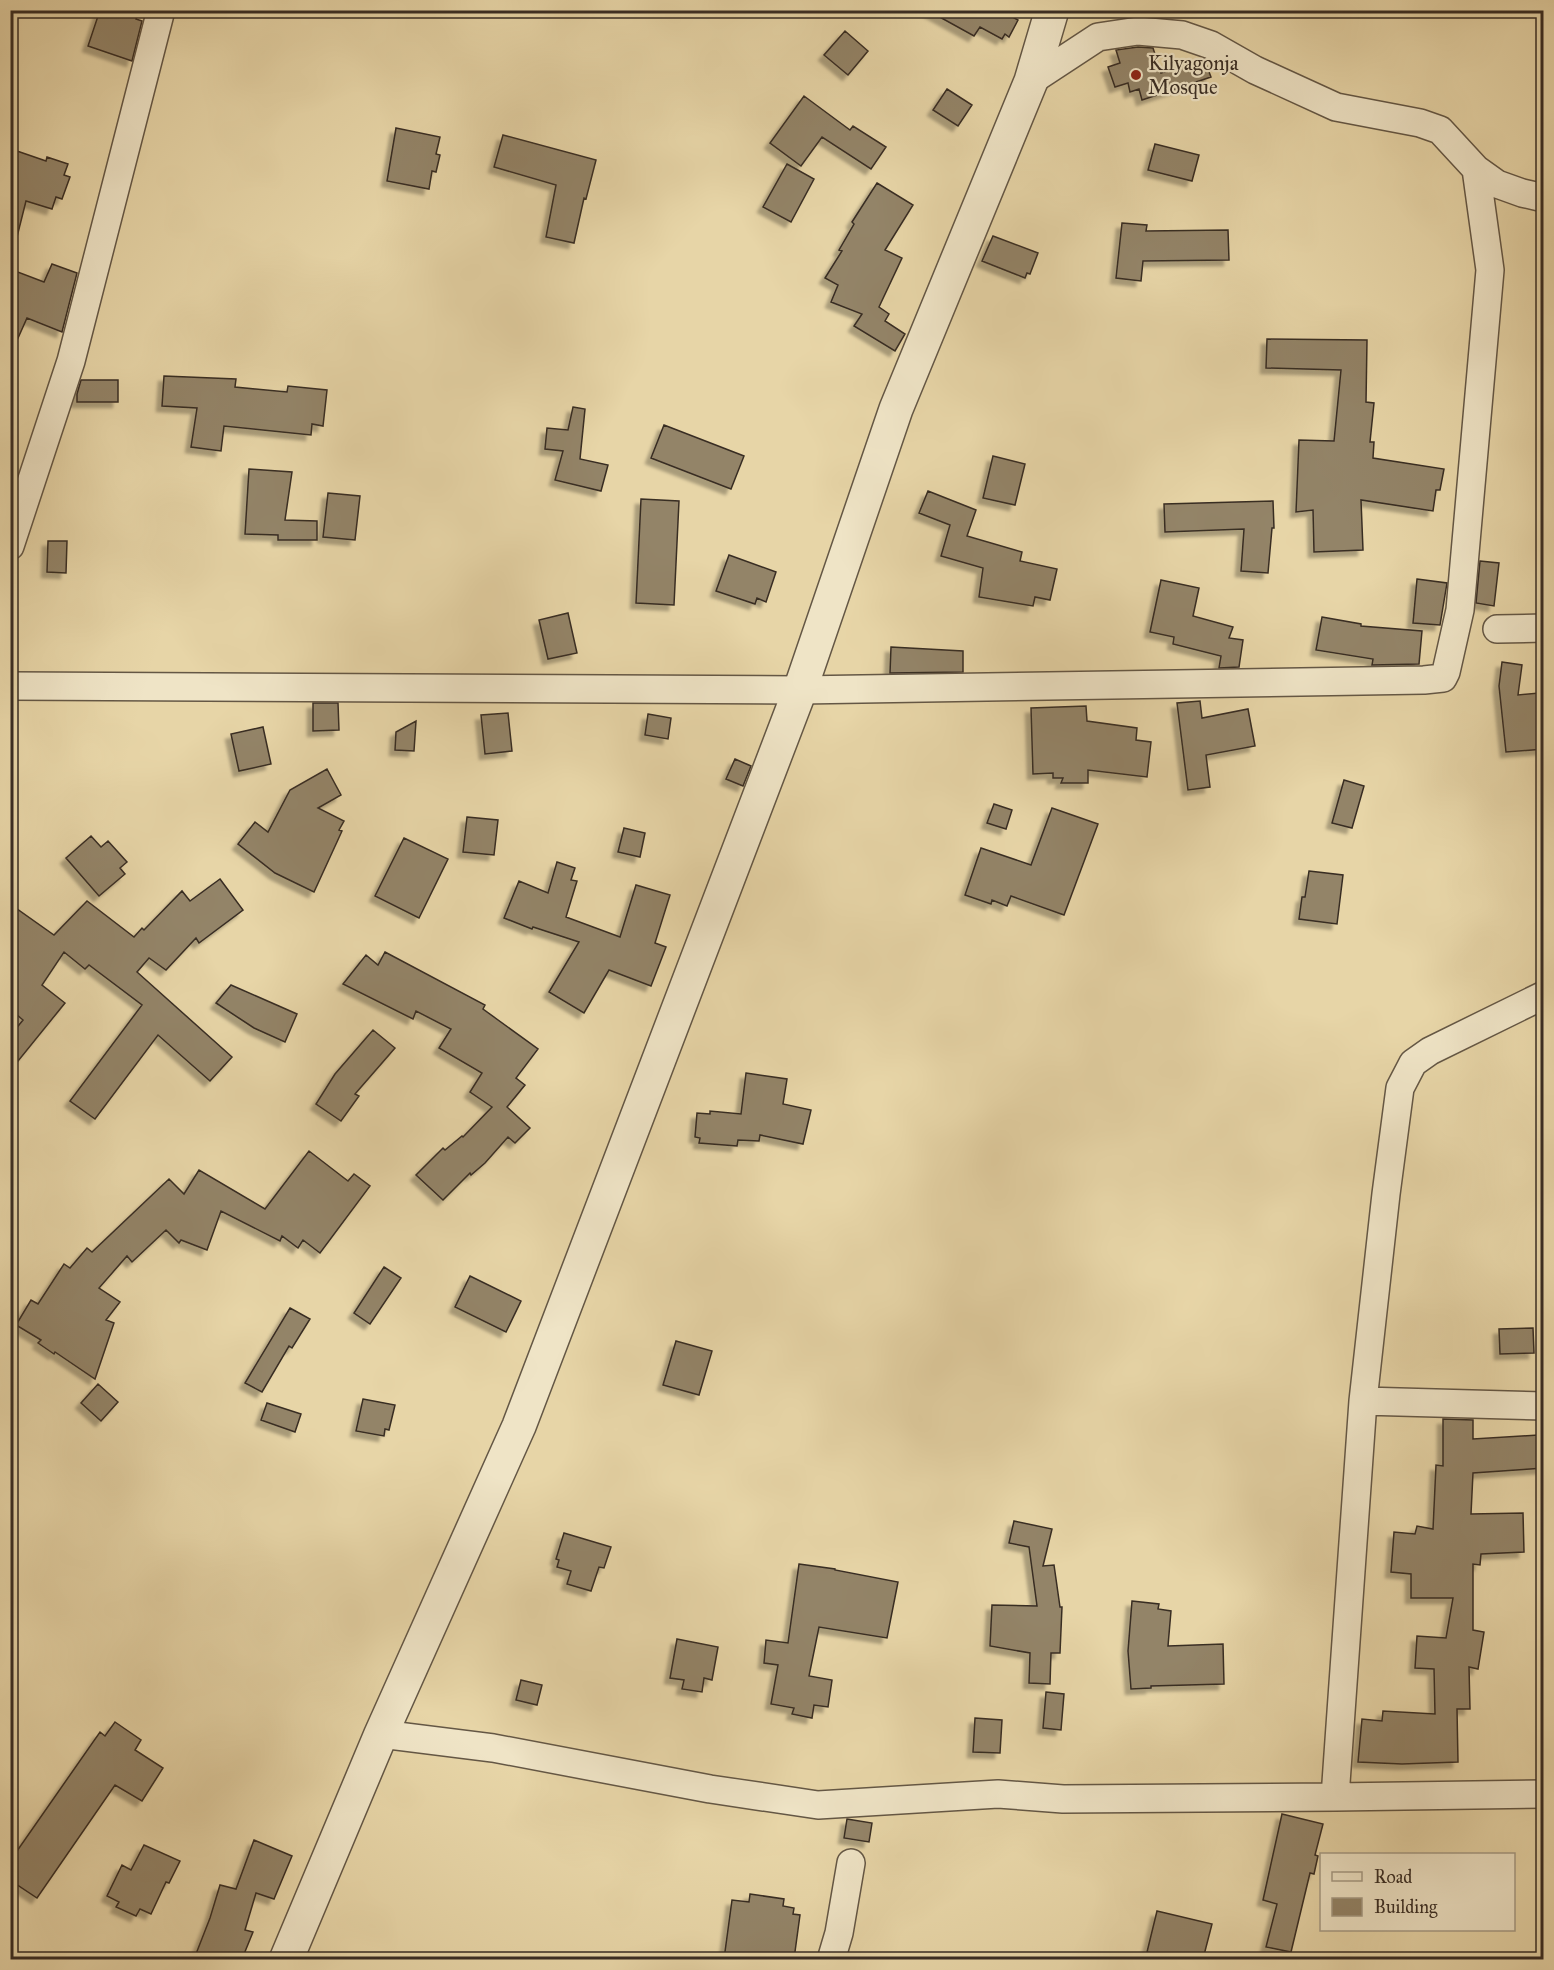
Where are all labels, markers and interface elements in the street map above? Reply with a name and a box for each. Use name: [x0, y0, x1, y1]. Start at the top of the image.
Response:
place label: Kilyagonja Mosque: [1148, 50, 1239, 100]
marker: Kilyagonja Mosque: [1129, 68, 1143, 82]
legend: [1320, 1853, 1515, 1931]
text: Road: [1374, 1866, 1412, 1888]
text: Building: [1374, 1896, 1438, 1919]

